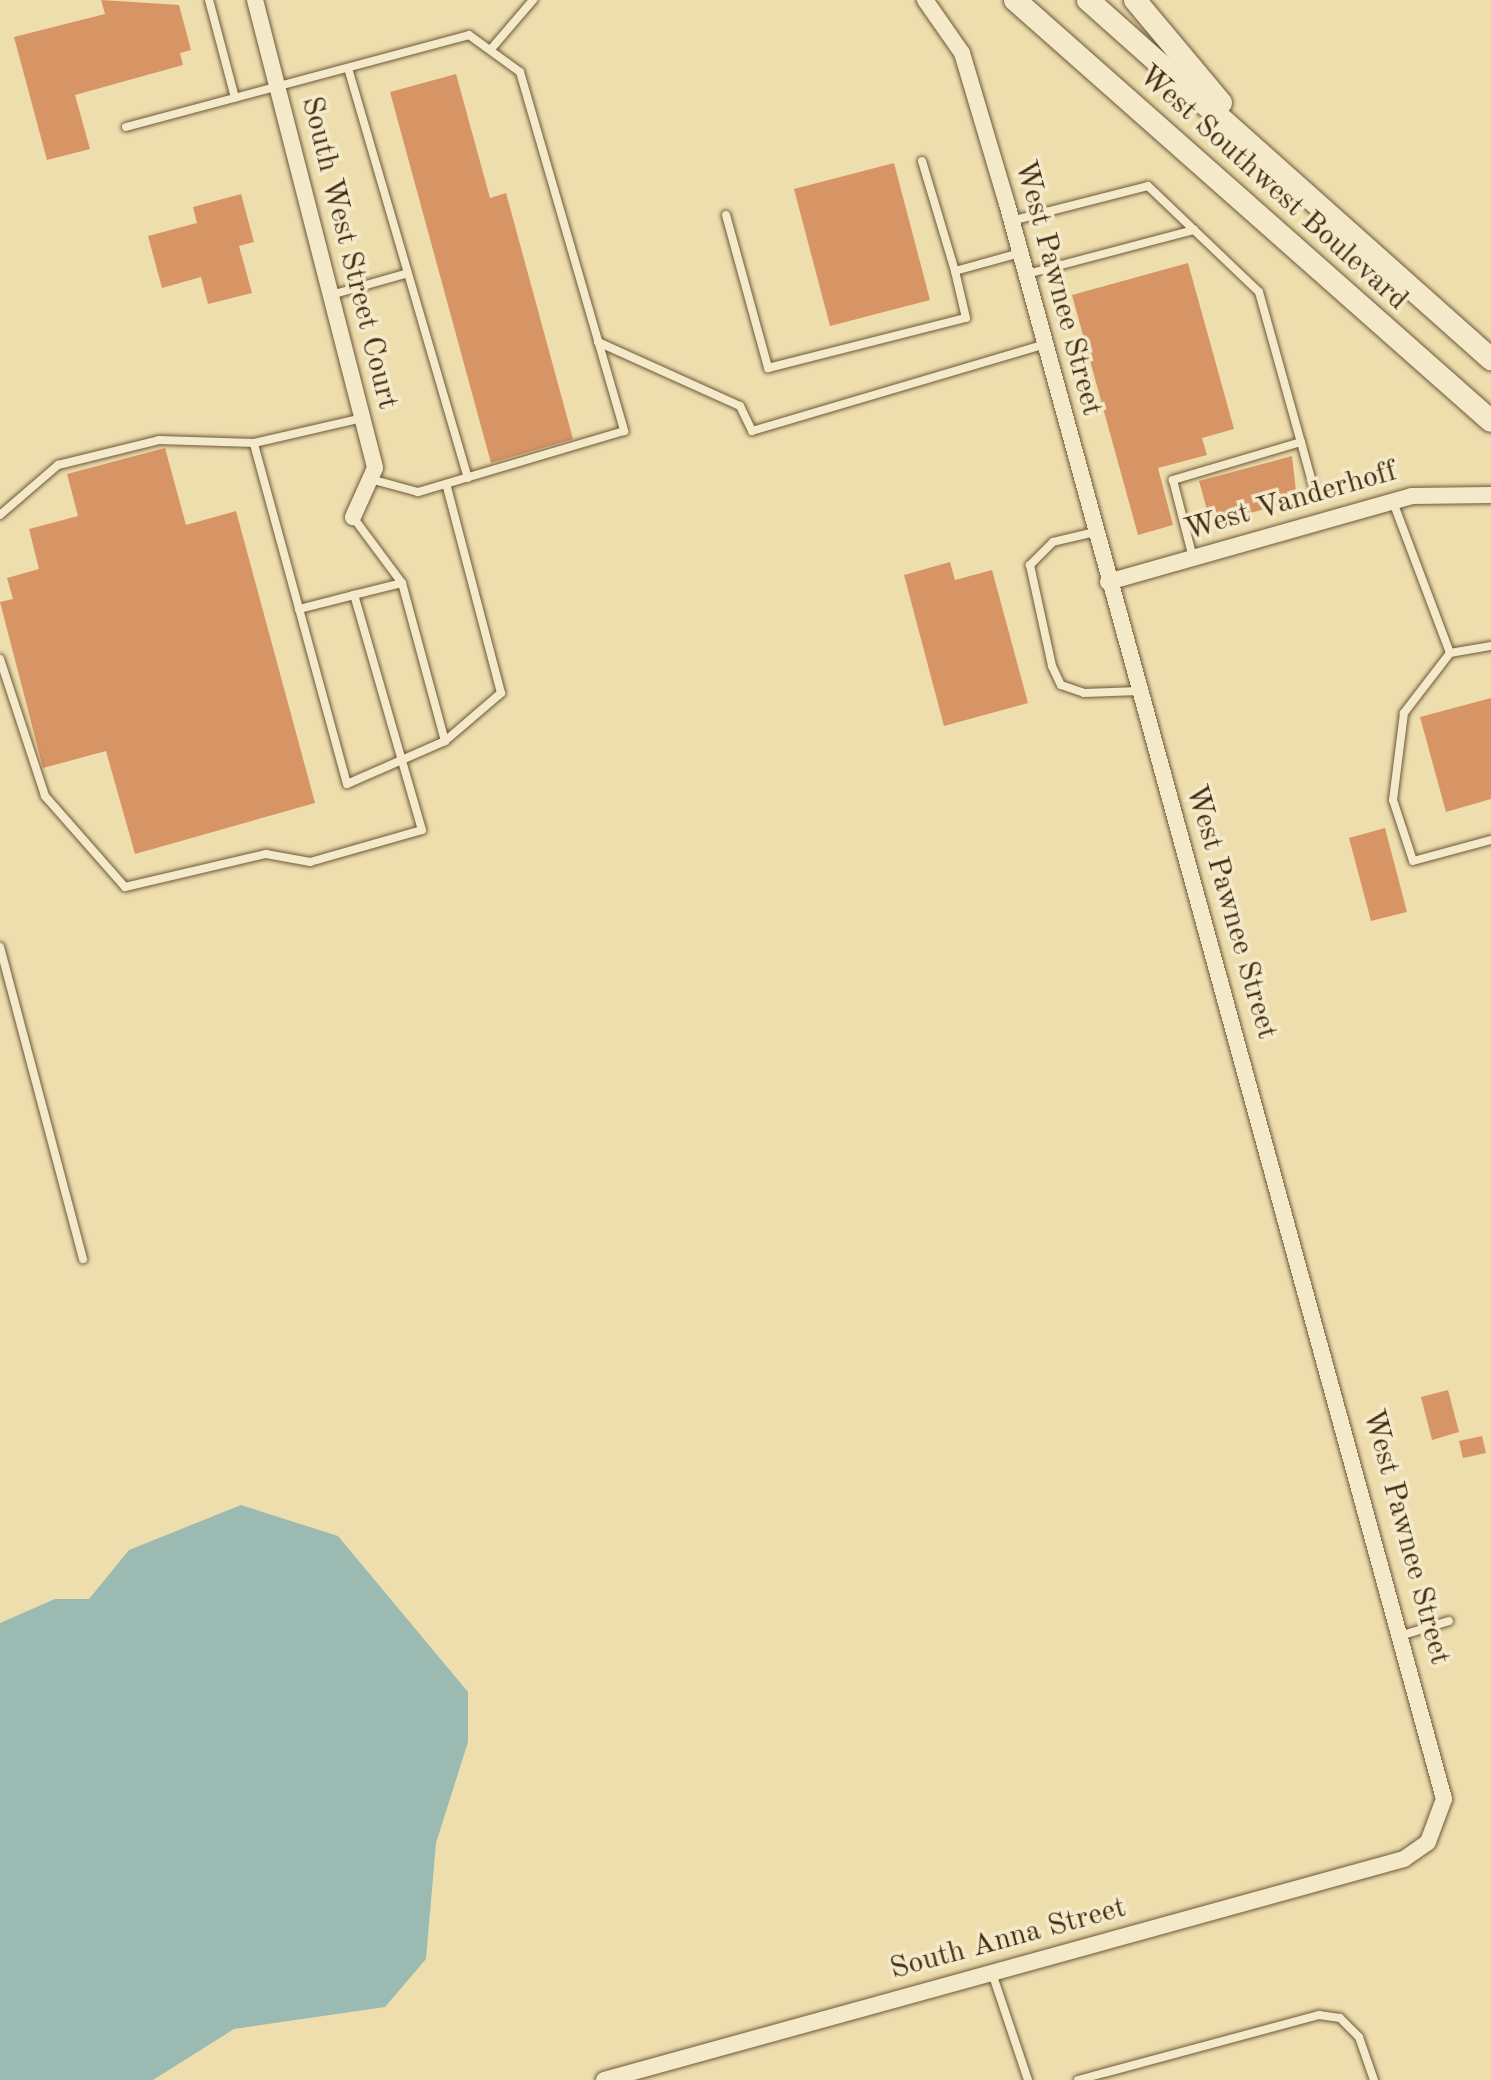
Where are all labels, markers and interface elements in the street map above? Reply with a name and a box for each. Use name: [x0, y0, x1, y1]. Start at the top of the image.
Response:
street label: West Southwest Boulevard: [1131, 58, 1415, 318]
street label: South West Street Court: [293, 93, 405, 413]
street label: West Pawnee Street: [1007, 156, 1109, 420]
street label: West Vanderhoff: [1181, 453, 1401, 549]
street label: West Pawnee Street: [1177, 781, 1285, 1043]
street label: West Pawnee Street: [1355, 1405, 1457, 1669]
street label: South Anna Street: [886, 1890, 1130, 1988]

